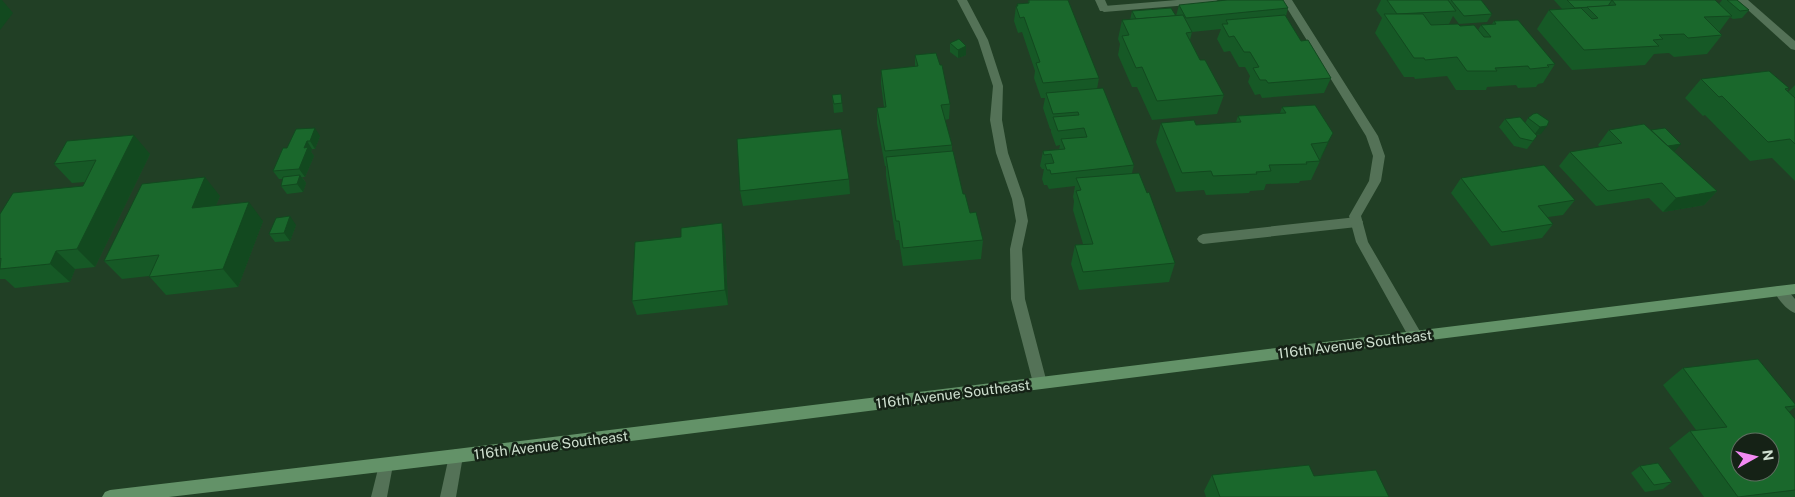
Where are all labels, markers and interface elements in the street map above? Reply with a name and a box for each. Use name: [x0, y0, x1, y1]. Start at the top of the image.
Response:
street label: 116th Avenue Southeast: [1277, 327, 1433, 361]
street label: 116th Avenue Southeast: [875, 377, 1031, 411]
street label: 116th Avenue Southeast: [473, 428, 629, 462]
north arrow: [1730, 432, 1780, 482]
text: N: [1759, 449, 1777, 462]

